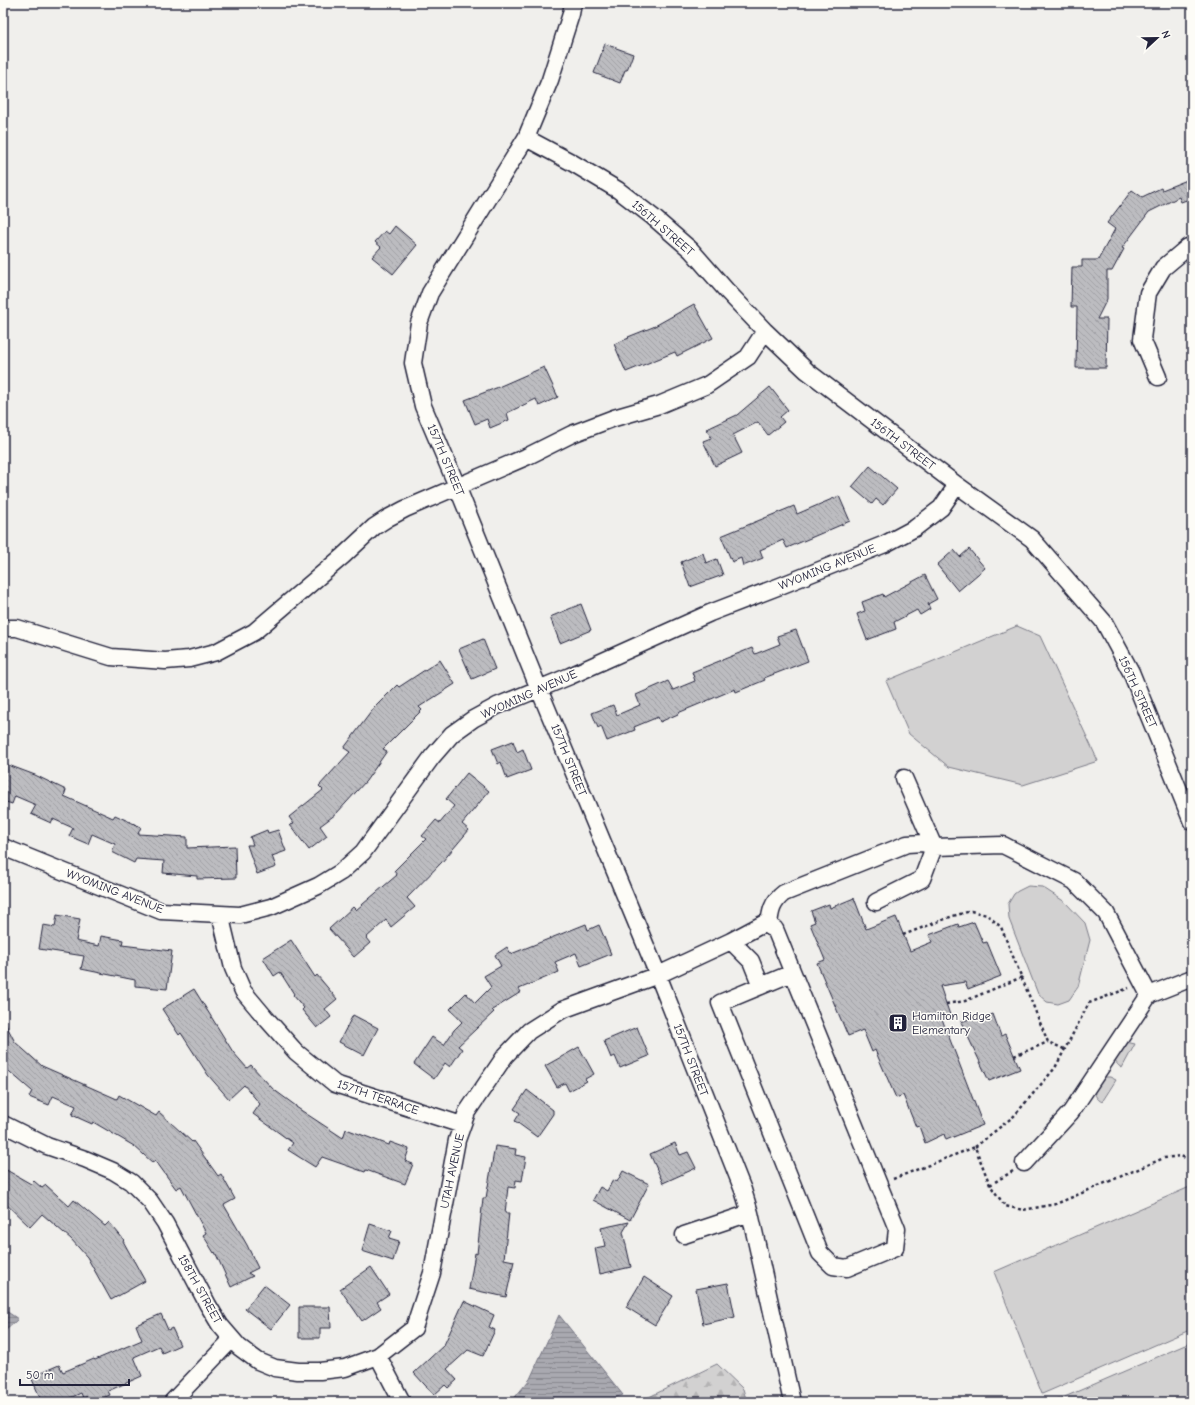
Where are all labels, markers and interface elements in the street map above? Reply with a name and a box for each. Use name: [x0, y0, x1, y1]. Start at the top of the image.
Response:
north arrow: [1137, 18, 1177, 58]
text: N: [1158, 29, 1173, 40]
street label: 156TH STREET: [629, 197, 697, 259]
street label: 156TH STREET: [868, 415, 939, 473]
street label: 157TH STREET: [425, 422, 468, 499]
street label: WYOMING AVENUE: [776, 541, 878, 593]
street label: 156TH STREET: [1116, 654, 1160, 731]
street label: WYOMING AVENUE: [479, 667, 579, 721]
street label: 157TH STREET: [548, 722, 590, 799]
street label: WYOMING AVENUE: [64, 866, 166, 916]
place label: Hamilton Ridge Elementary: [912, 1009, 991, 1037]
building icon: Hamilton Ridge Elementary: [887, 1012, 909, 1034]
street label: 157TH STREET: [671, 1022, 712, 1099]
street label: 157TH TERRACE: [335, 1077, 421, 1117]
street label: UTAH AVENUE: [437, 1132, 467, 1210]
street label: 158TH STREET: [175, 1252, 225, 1327]
scale bar: [20, 1361, 129, 1387]
text: 50 m: [26, 1368, 54, 1382]

